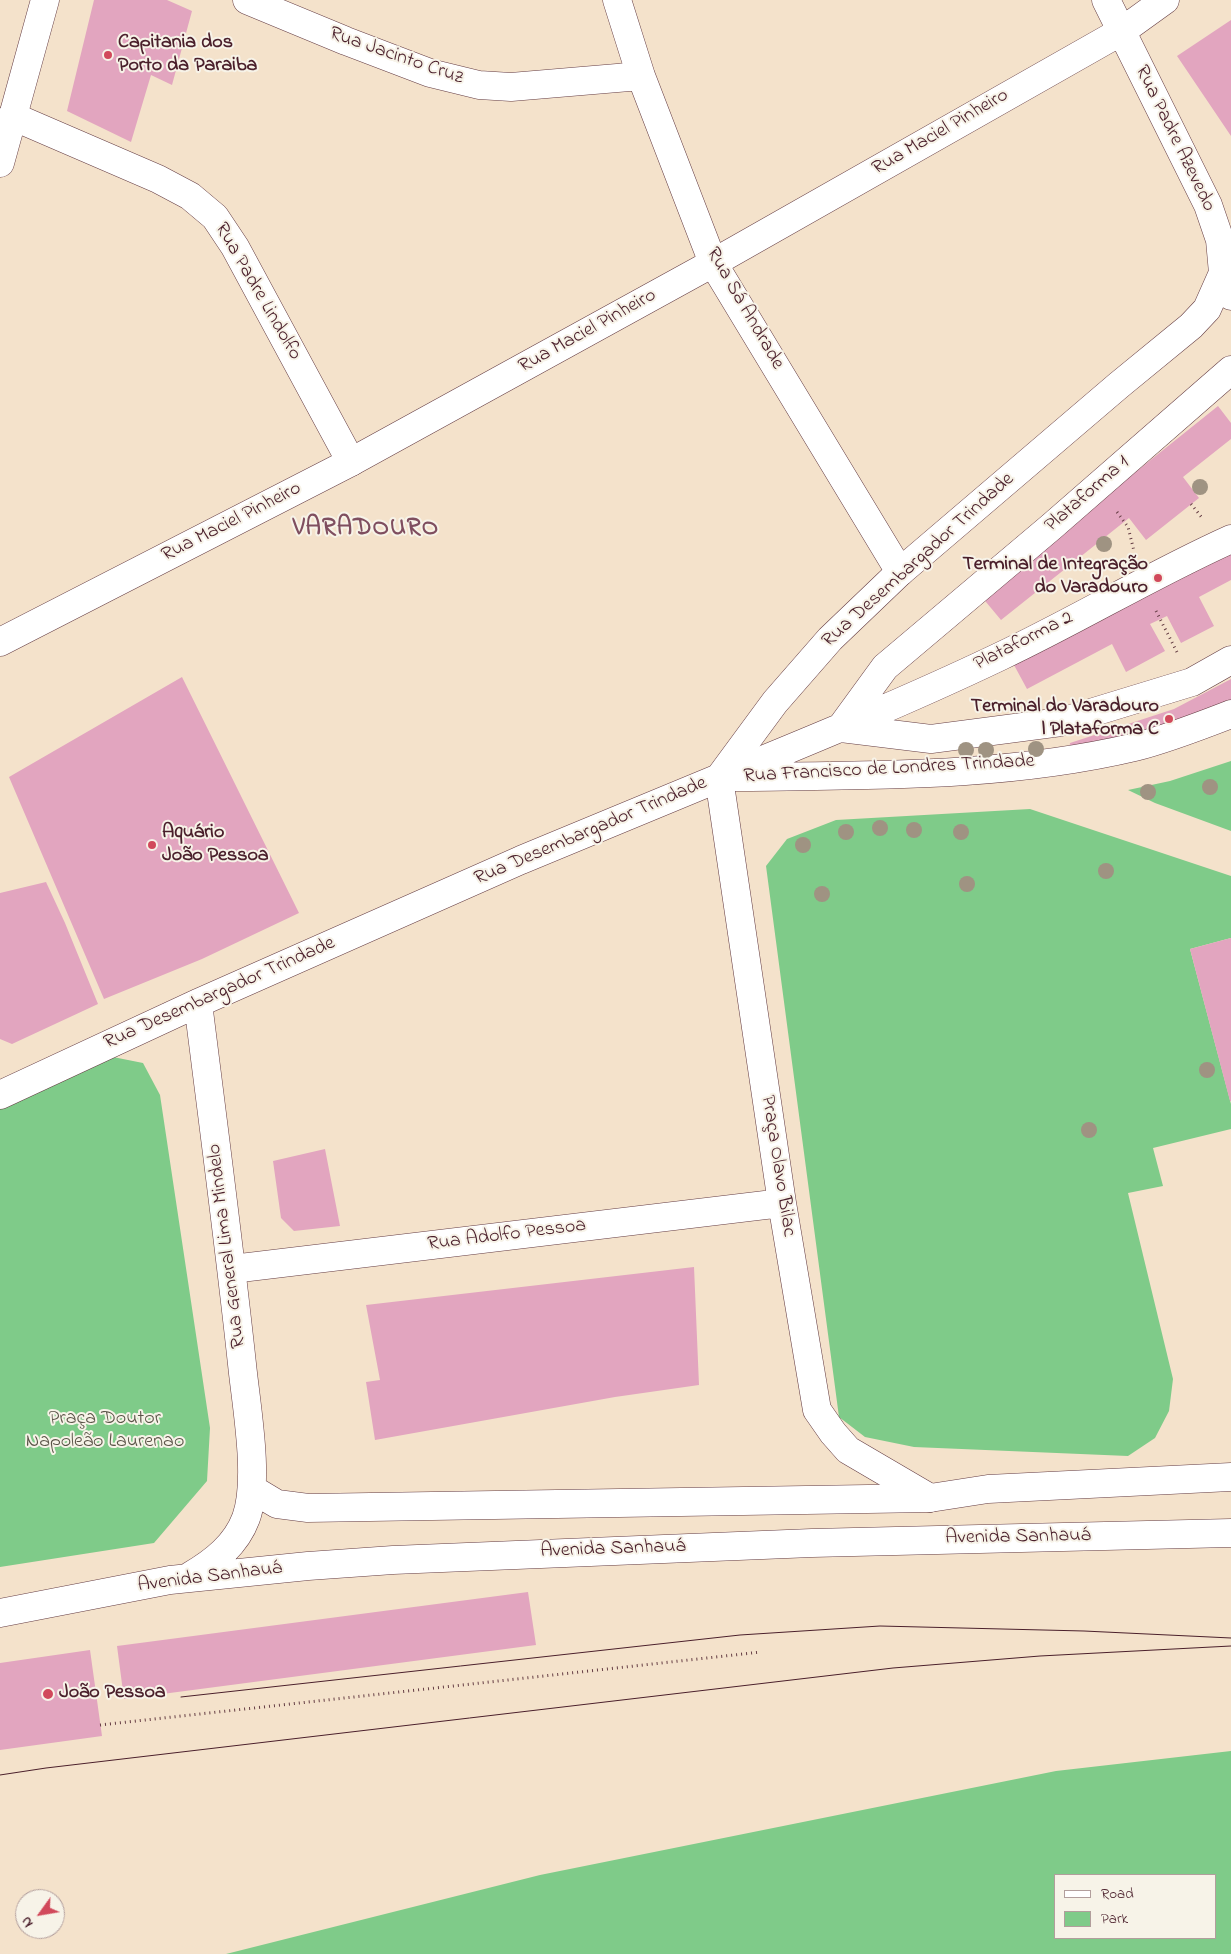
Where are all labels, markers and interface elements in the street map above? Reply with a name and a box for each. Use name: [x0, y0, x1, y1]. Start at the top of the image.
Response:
street label: Rua Jacinto Cruz: [326, 23, 466, 91]
place label: Capitania dos Porto da Paraiba: [118, 32, 257, 79]
marker: Capitania dos Porto da Paraiba: [102, 49, 114, 61]
street label: Rua Padre Azevedo: [1128, 62, 1220, 216]
street label: Rua Maciel Pinheiro: [869, 84, 1013, 182]
street label: Rua Padre Lindolfo: [208, 219, 306, 365]
street label: Rua Sá Andrade: [699, 244, 789, 374]
street label: Rua Maciel Pinheiro: [515, 284, 661, 380]
street label: Plataforma 1: [1041, 452, 1135, 538]
street label: Rua Desembargador Trindade: [818, 468, 1020, 654]
street label: Rua Maciel Pinheiro: [158, 477, 306, 569]
district label: VARADOURO: [292, 515, 440, 545]
place label: Terminal de Integração do Varadouro: [962, 554, 1148, 601]
marker: Terminal de Integração do Varadouro: [1152, 572, 1164, 584]
street label: Plataforma 2: [970, 607, 1078, 677]
place label: Terminal do Varadouro | Plataforma C: [971, 696, 1159, 743]
marker: Terminal do Varadouro | Plataforma C: [1163, 713, 1175, 725]
street label: Rua Francisco de Londres Trindade: [743, 750, 1035, 790]
street label: Rua Desembargador Trindade: [471, 772, 711, 892]
place label: Aquário João Pessoa: [162, 822, 269, 869]
marker: Aquário João Pessoa: [146, 839, 158, 851]
street label: Rua Desembargador Trindade: [101, 932, 339, 1056]
street label: Praça Olavo Bilac: [754, 1094, 800, 1238]
street label: Rua General Lima Mindelo: [204, 1142, 252, 1350]
street label: Rua Adolfo Pessoa: [426, 1214, 588, 1258]
park label: Praça Doutor Napoleão Laurenao: [26, 1408, 184, 1455]
street label: Avenida Sanhauá: [945, 1525, 1091, 1551]
street label: Avenida Sanhauá: [540, 1535, 686, 1565]
street label: Avenida Sanhauá: [136, 1557, 284, 1599]
place label: João Pessoa: [59, 1682, 166, 1706]
marker: João Pessoa: [41, 1687, 55, 1701]
legend: [1054, 1874, 1216, 1939]
text: Road: [1101, 1883, 1134, 1905]
north arrow: [15, 1889, 65, 1939]
text: Park: [1101, 1908, 1128, 1930]
text: N: [16, 1912, 39, 1931]

